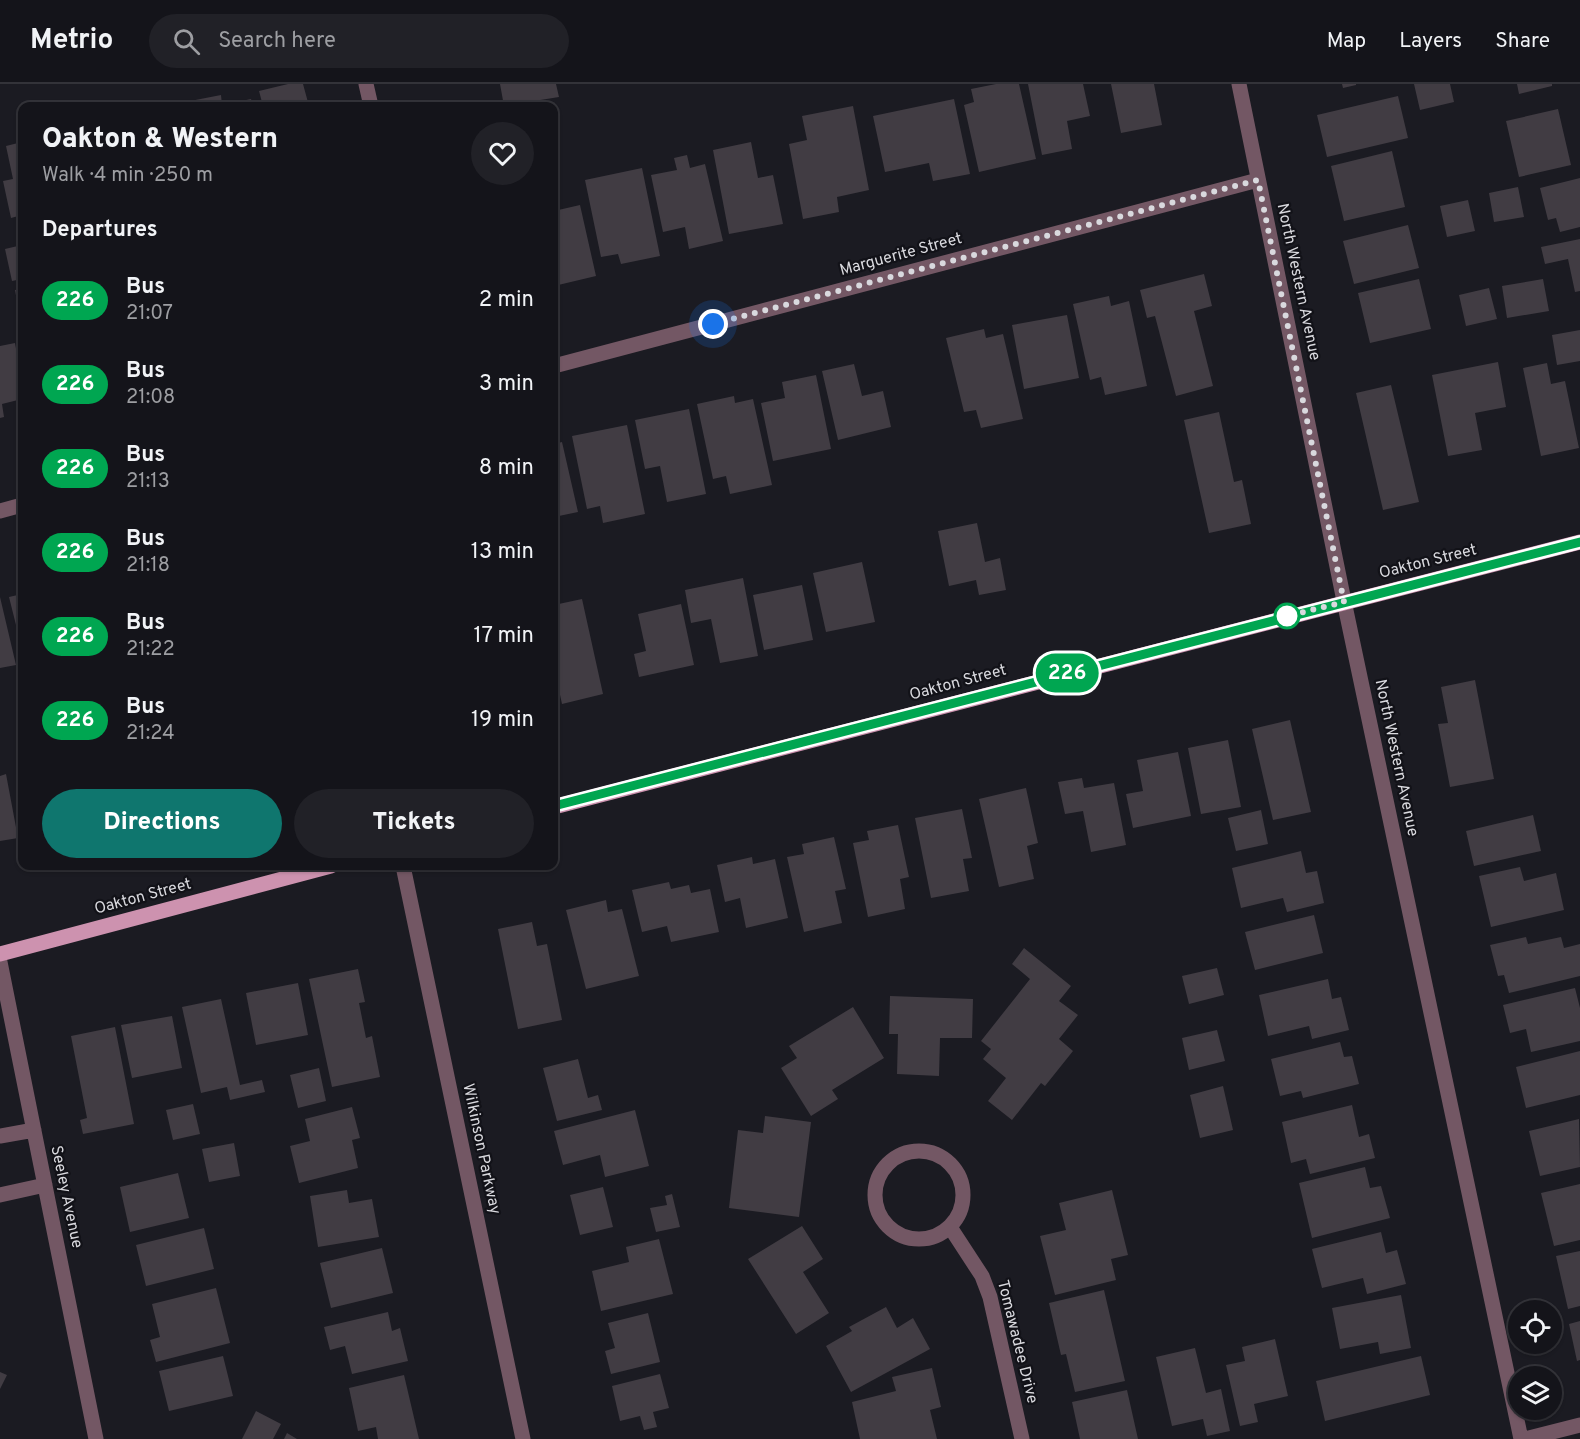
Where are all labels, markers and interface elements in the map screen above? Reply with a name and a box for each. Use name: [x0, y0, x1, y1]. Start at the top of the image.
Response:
search box: [149, 14, 569, 68]
text: Metrio: [30, 23, 113, 59]
icon: search: [170, 25, 203, 58]
text: Search here: [218, 28, 336, 55]
text: Map: [1327, 28, 1366, 55]
text: Layers: [1399, 28, 1462, 55]
text: Share: [1495, 28, 1550, 55]
text: Oakton & Western: [42, 122, 278, 158]
button: heart: [471, 122, 534, 185]
text: Walk · 4 min · 250 m: [42, 163, 213, 189]
street label: North Western Avenue: [1272, 202, 1324, 362]
text: Departures: [42, 217, 158, 244]
street label: Marguerite Street: [838, 229, 964, 281]
text: Bus: [126, 274, 165, 301]
text: 226: [56, 287, 94, 314]
text: 2 min: [479, 287, 534, 314]
text: 21:07: [126, 301, 173, 327]
your location: [698, 309, 728, 339]
text: Bus: [126, 358, 165, 385]
text: 226: [56, 371, 94, 398]
text: 3 min: [479, 371, 534, 398]
text: 21:08: [126, 385, 175, 411]
text: Bus: [126, 442, 165, 469]
text: 226: [56, 455, 94, 482]
text: 8 min: [479, 455, 534, 482]
text: 21:13: [126, 469, 170, 495]
text: Bus: [126, 526, 165, 553]
text: 226: [56, 539, 94, 566]
text: 13 min: [471, 539, 534, 566]
street label: Oakton Street: [1377, 540, 1479, 584]
text: 21:18: [126, 553, 170, 579]
unlabelled marker: [1274, 603, 1300, 629]
text: Bus: [126, 610, 165, 637]
text: 226: [56, 623, 94, 650]
text: 17 min: [474, 623, 534, 650]
text: 21:22: [126, 637, 175, 663]
line badge: 226: [1032, 654, 1102, 692]
street label: Oakton Street: [907, 660, 1009, 706]
text: 226: [1048, 660, 1086, 687]
street label: North Western Avenue: [1370, 678, 1422, 838]
text: Bus: [126, 694, 165, 721]
text: 226: [56, 707, 94, 734]
text: 19 min: [471, 707, 534, 734]
text: 21:24: [126, 721, 175, 747]
button: Directions: [42, 789, 282, 858]
button: Tickets: [294, 789, 534, 858]
street label: Oakton Street: [92, 874, 194, 920]
street label: Wilkinson Parkway: [457, 1082, 505, 1216]
street label: Seeley Avenue: [45, 1144, 87, 1250]
street label: Tomawadee Drive: [992, 1278, 1042, 1406]
map controls: [1508, 1300, 1562, 1420]
button: locate: [1508, 1300, 1562, 1354]
button: layers: [1508, 1366, 1562, 1420]

